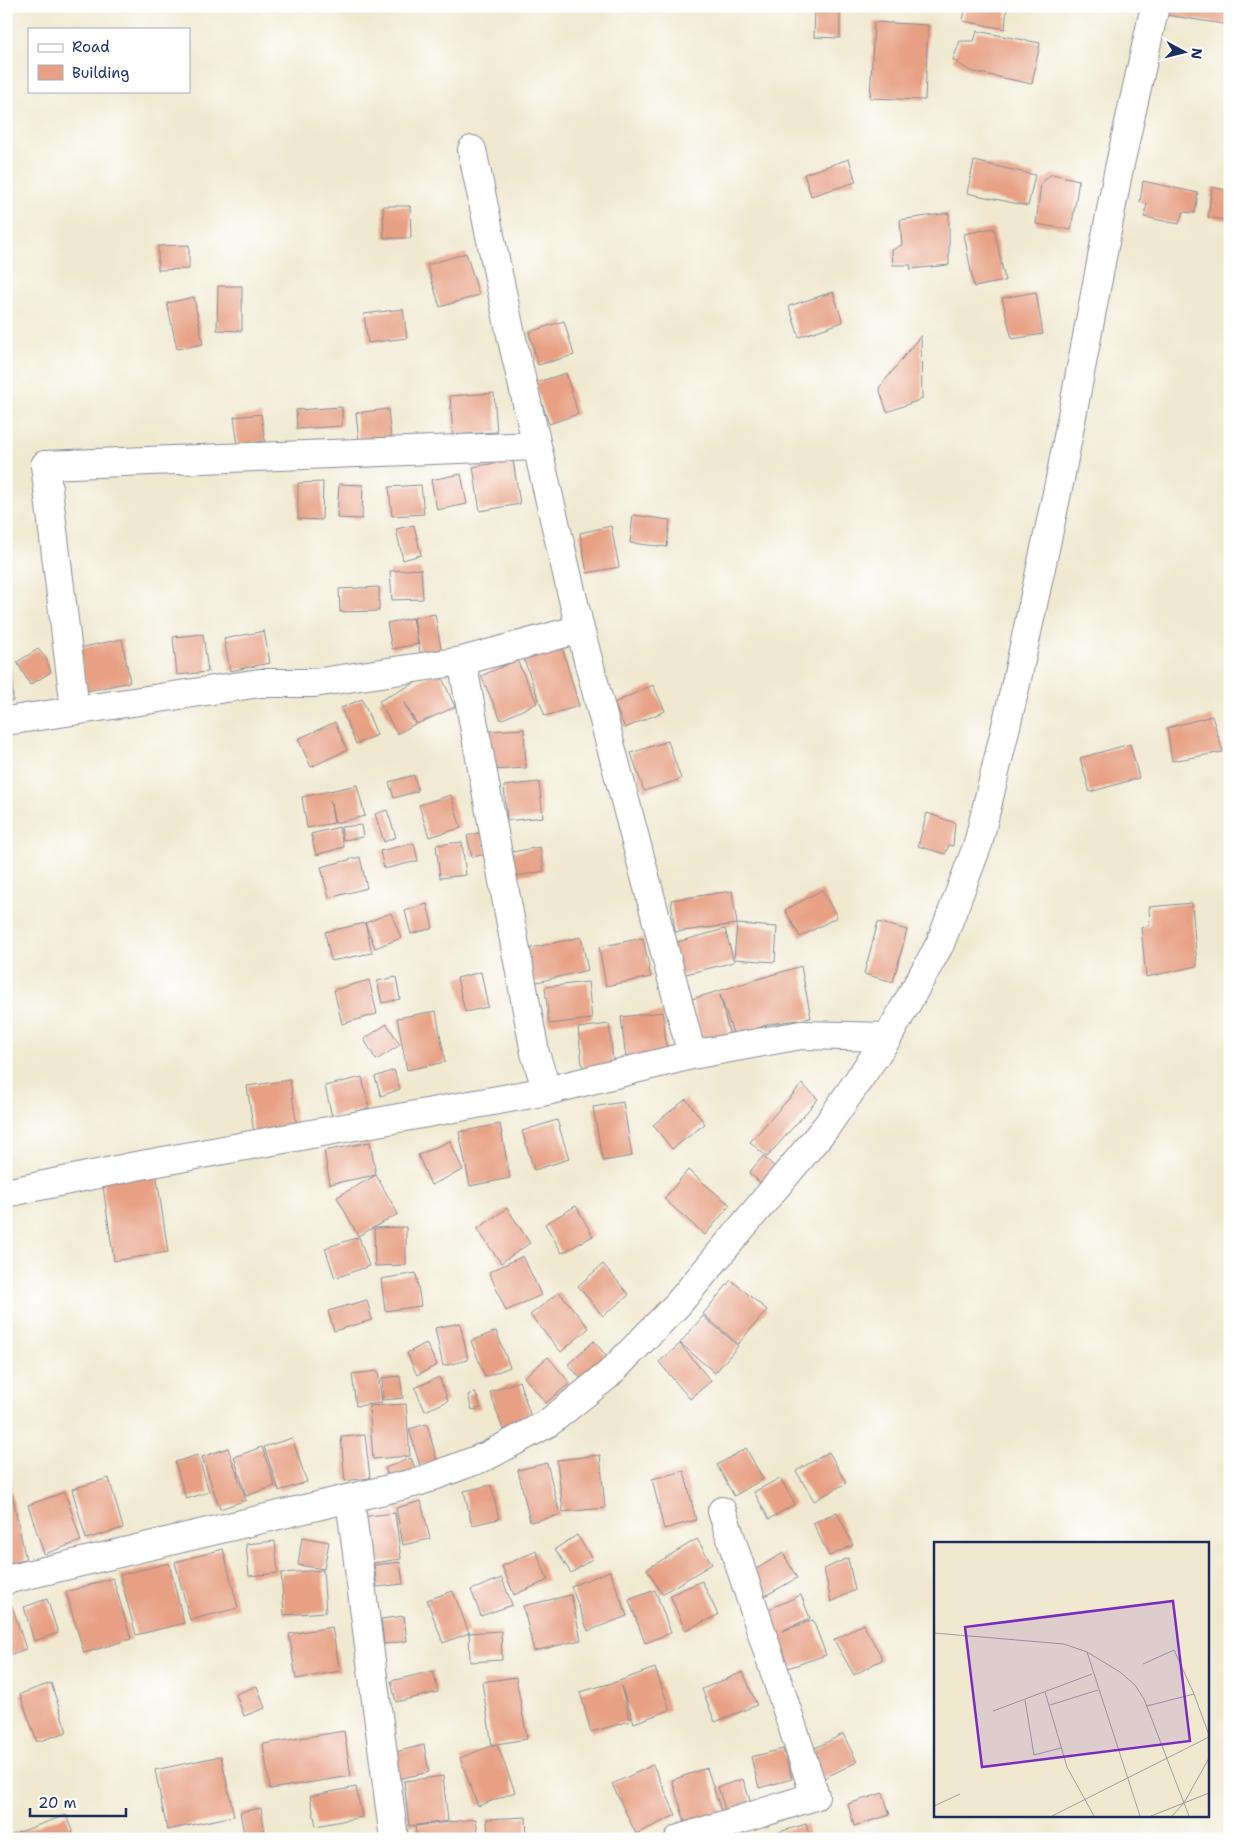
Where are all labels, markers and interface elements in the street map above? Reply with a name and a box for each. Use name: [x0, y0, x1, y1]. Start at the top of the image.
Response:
legend: [28, 28, 190, 92]
north arrow: [1158, 28, 1208, 78]
text: Road: [72, 37, 110, 57]
text: N: [1187, 47, 1207, 60]
text: Building: [72, 63, 129, 83]
inset map: [934, 1542, 1208, 1818]
scale bar: [30, 1785, 126, 1817]
text: 20 m: [38, 1793, 77, 1813]

